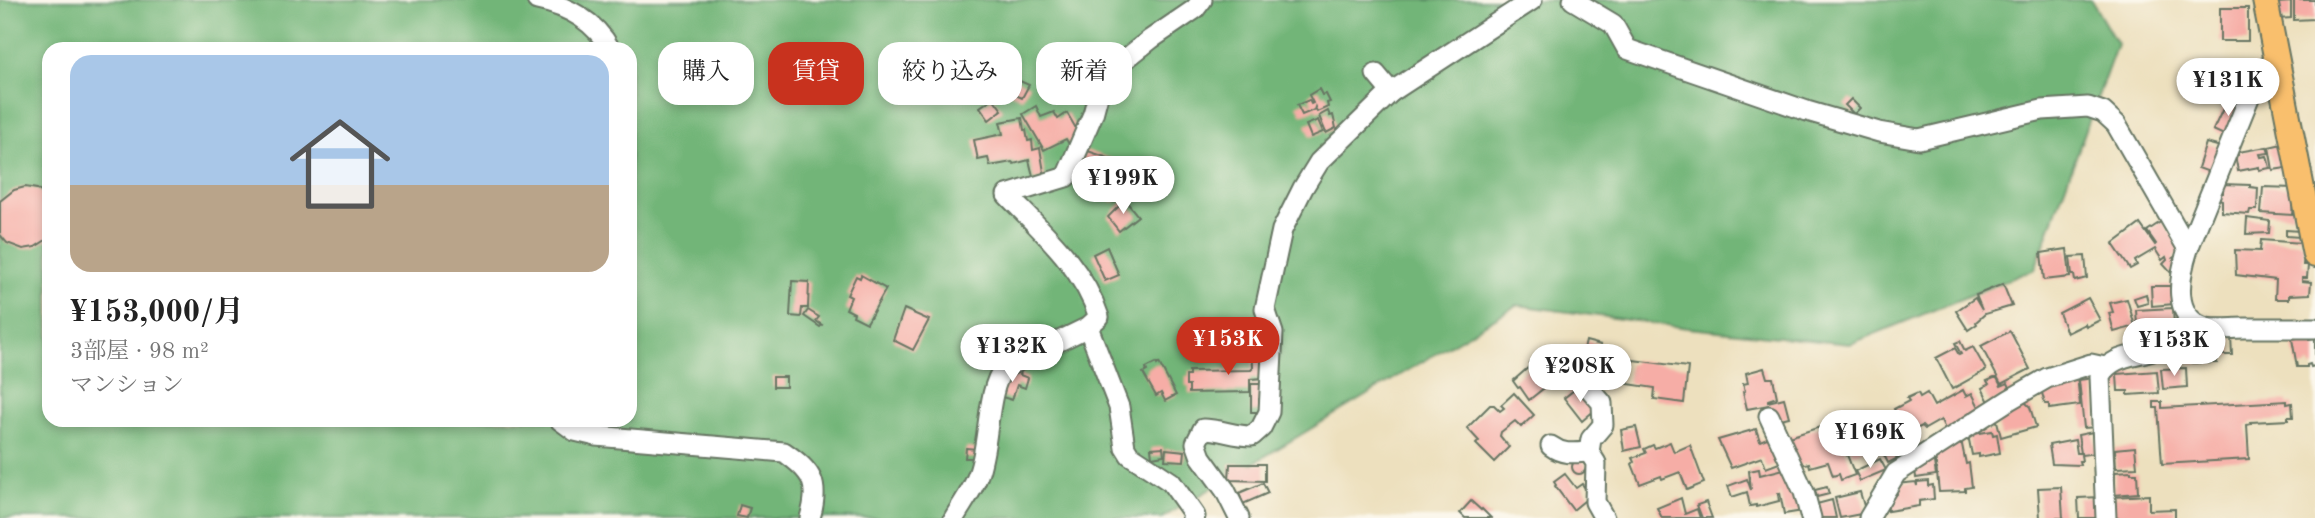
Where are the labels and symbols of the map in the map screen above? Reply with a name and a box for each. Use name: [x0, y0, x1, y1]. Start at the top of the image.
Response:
pin: ¥131K: [2179, 58, 2277, 118]
pin: ¥199K: [1074, 156, 1172, 216]
pin: ¥153K: [1179, 318, 1277, 377]
pin: ¥153K: [2125, 318, 2223, 378]
pin: ¥132K: [963, 324, 1061, 384]
pin: ¥208K: [1531, 344, 1629, 404]
pin: ¥169K: [1821, 410, 1919, 470]

